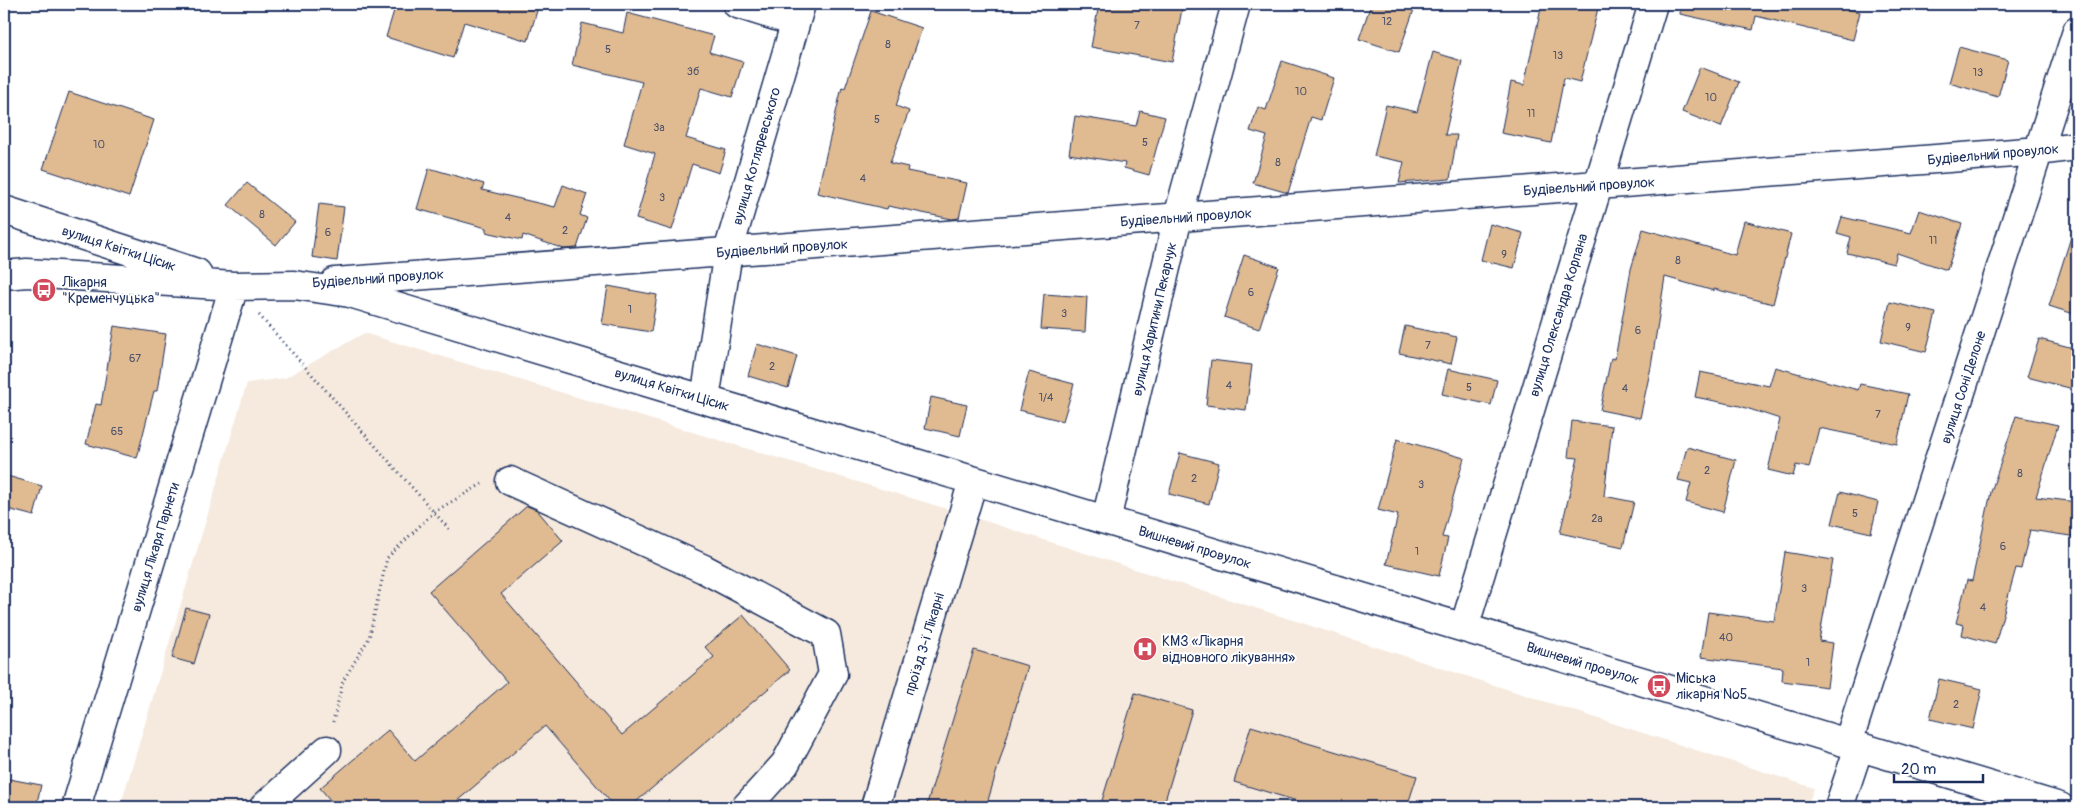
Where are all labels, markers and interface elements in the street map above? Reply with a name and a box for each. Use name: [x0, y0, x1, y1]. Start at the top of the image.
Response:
house number: 12: [1382, 15, 1392, 28]
house number: 7: [1134, 19, 1140, 32]
house number: 8: [885, 38, 891, 51]
house number: 5: [605, 43, 611, 56]
house number: 13: [1553, 49, 1563, 62]
house number: 3б: [687, 65, 700, 78]
house number: 13: [1973, 66, 1983, 79]
street label: вулиця Котляревського: [729, 85, 784, 227]
house number: 10: [1295, 85, 1307, 98]
house number: 10: [1705, 91, 1717, 104]
house number: 11: [1527, 107, 1535, 120]
house number: 5: [874, 113, 880, 126]
house number: 3а: [653, 121, 665, 134]
house number: 5: [1142, 136, 1148, 149]
house number: 10: [93, 138, 105, 151]
street label: Будівельний провулок: [1927, 140, 2060, 169]
house number: 8: [1275, 156, 1281, 169]
house number: 4: [860, 172, 867, 185]
street label: Будівельний провулок: [1523, 173, 1655, 200]
house number: 3: [659, 191, 665, 204]
street label: Будівельний провулок: [1120, 204, 1252, 231]
house number: 8: [259, 208, 265, 221]
house number: 4: [505, 211, 512, 224]
street label: вулиця Квітки Цісик: [60, 222, 178, 275]
house number: 2: [562, 224, 568, 237]
house number: 6: [325, 226, 331, 239]
street label: вулиця Олександра Корпана: [1526, 232, 1591, 399]
house number: 11: [1929, 234, 1937, 247]
street label: Будівельний провулок: [716, 235, 848, 262]
street label: вулиця Харитини Пекарчук: [1129, 241, 1180, 398]
house number: 9: [1501, 248, 1507, 261]
house number: 8: [1675, 254, 1681, 267]
street label: Будівельний провулок: [312, 265, 444, 292]
place label: Лікарня "Кременчуцька": [61, 274, 160, 307]
bus stop icon: Лікарня "Кременчуцька": [31, 277, 57, 303]
house number: 6: [1248, 286, 1254, 299]
house number: 1: [628, 303, 632, 316]
house number: 3: [1061, 307, 1067, 320]
house number: 9: [1905, 321, 1911, 334]
house number: 6: [1635, 324, 1641, 337]
street label: вулиця Соні Делоне: [1937, 329, 1990, 446]
house number: 7: [1425, 339, 1431, 352]
house number: 67: [129, 352, 141, 365]
house number: 2: [769, 360, 775, 373]
street label: вулиця Квітки Цісик: [613, 364, 731, 415]
house number: 4: [1226, 379, 1233, 392]
house number: 5: [1466, 381, 1472, 394]
house number: 4: [1622, 382, 1629, 395]
house number: 1/4: [1039, 391, 1054, 404]
house number: 7: [1875, 408, 1881, 421]
house number: 65: [111, 425, 123, 438]
house number: 2: [1704, 464, 1710, 477]
house number: 8: [2017, 467, 2023, 480]
house number: 2: [1191, 472, 1197, 485]
house number: 3: [1418, 478, 1424, 491]
street label: вулиця Лікаря Парнети: [128, 480, 183, 614]
house number: 5: [1852, 507, 1858, 520]
house number: 2а: [1591, 512, 1603, 525]
street label: Вишневий провулок: [1136, 522, 1253, 573]
house number: 6: [2000, 540, 2006, 553]
house number: 1: [1415, 545, 1419, 558]
house number: 3: [1801, 582, 1807, 595]
street label: проїзд 3-ї Лікарні: [901, 590, 948, 698]
house number: 4: [1980, 601, 1987, 614]
house number: 40: [1719, 631, 1733, 644]
place label: КМЗ «Лікарня відновного лікування»: [1162, 633, 1295, 666]
hospital icon: КМЗ «Лікарня відновного лікування»: [1132, 636, 1158, 662]
street label: Вишневий провулок: [1524, 638, 1641, 689]
house number: 1: [1806, 656, 1810, 669]
place label: Міська лікарня №5: [1676, 670, 1747, 703]
bus stop icon: Міська лікарня №5: [1646, 673, 1672, 699]
house number: 2: [1953, 698, 1959, 711]
scale bar: [1894, 751, 1982, 783]
text: 20 m: [1901, 760, 1936, 779]

